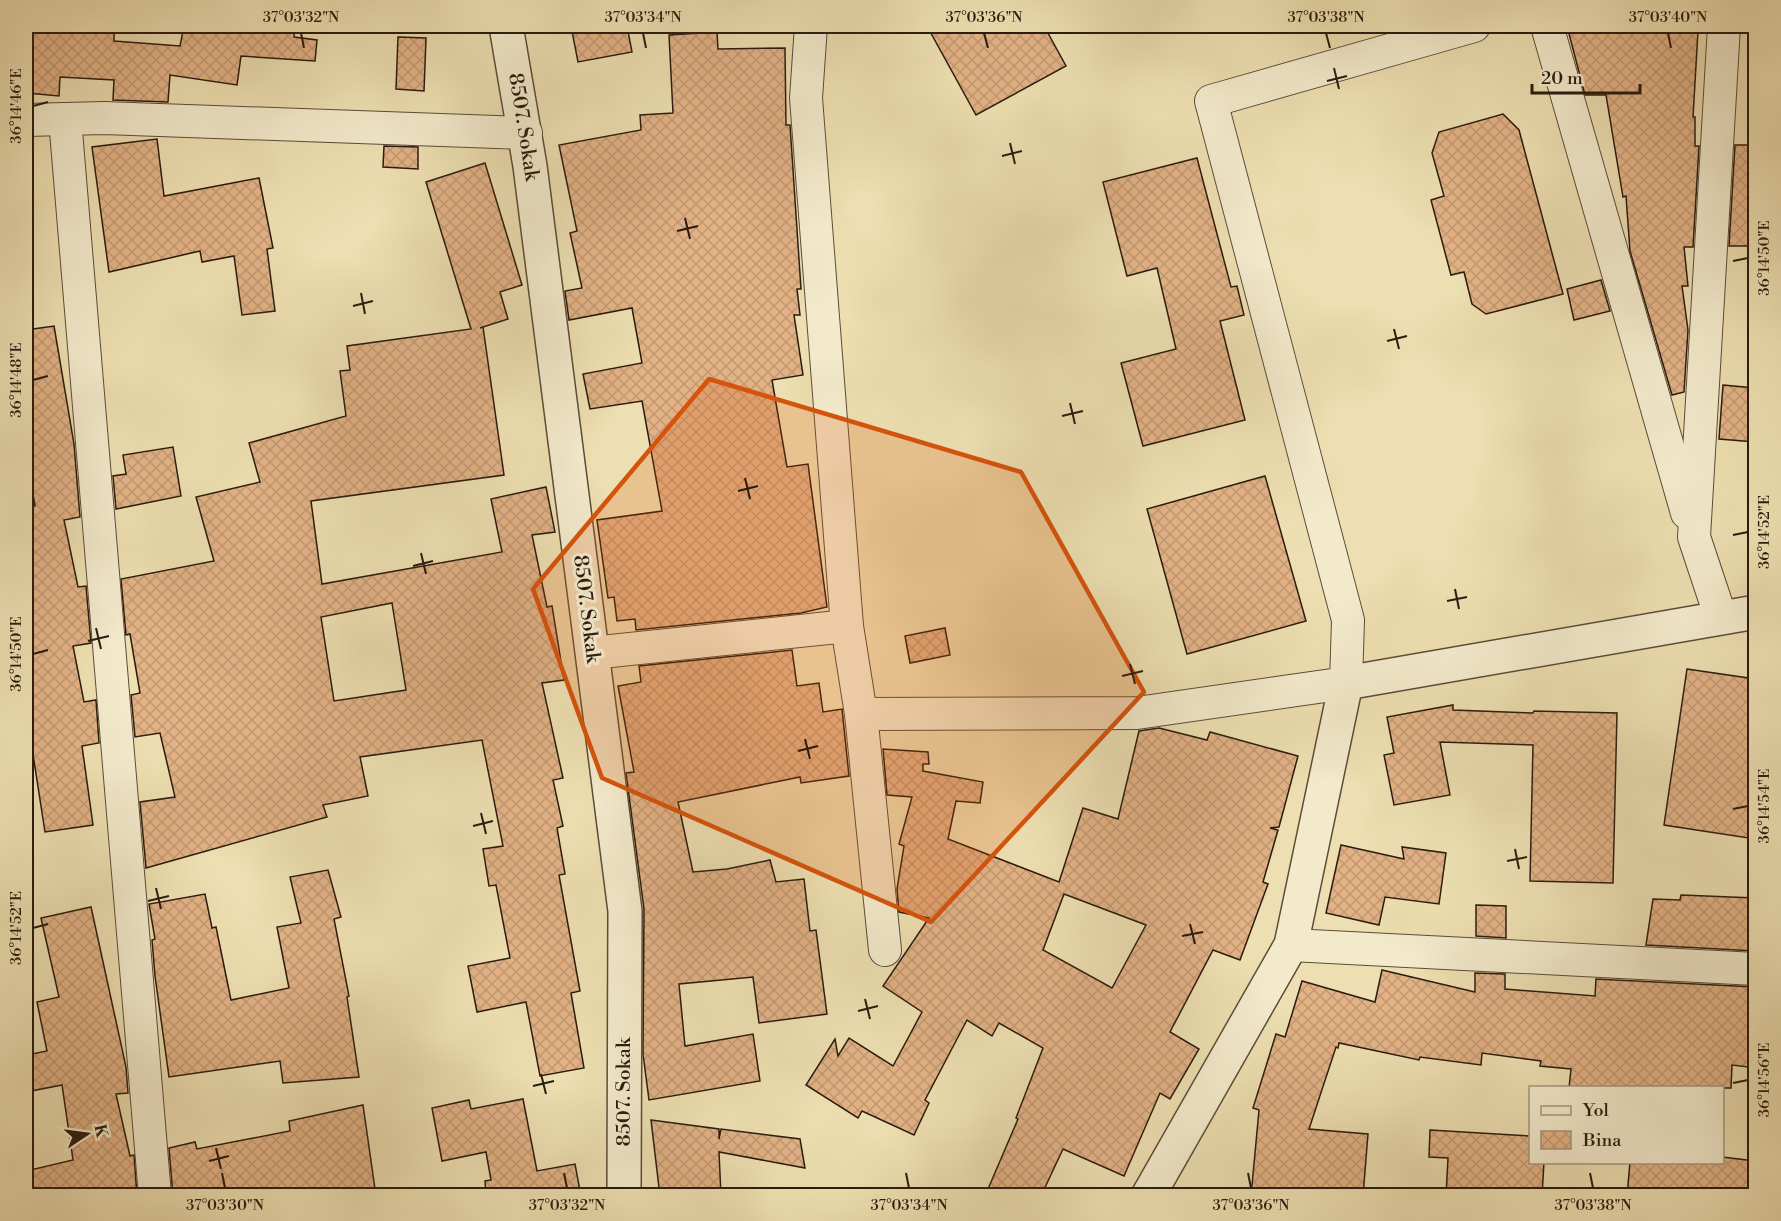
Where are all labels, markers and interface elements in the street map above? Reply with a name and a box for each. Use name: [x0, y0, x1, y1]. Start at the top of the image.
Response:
text: 37°03'32"N: [263, 8, 339, 27]
text: 37°03'34"N: [604, 8, 682, 27]
text: 37°03'36"N: [945, 8, 1023, 27]
text: 37°03'38"N: [1287, 8, 1365, 27]
text: 37°03'40"N: [1629, 8, 1707, 27]
scale bar: [1532, 57, 1640, 95]
text: 20 m: [1541, 67, 1583, 90]
text: 36°14'46"E: [7, 68, 26, 144]
street label: 8507. Sokak: [502, 71, 544, 184]
text: 36°14'50"E: [1755, 220, 1774, 296]
text: 36°14'48"E: [7, 342, 26, 418]
text: 36°14'52"E: [1755, 495, 1774, 569]
street label: 8507. Sokak: [567, 553, 605, 666]
text: 36°14'50"E: [7, 616, 26, 692]
text: 36°14'54"E: [1755, 769, 1774, 843]
text: 36°14'52"E: [7, 891, 26, 965]
street label: 8507. Sokak: [612, 1036, 637, 1146]
text: 36°14'56"E: [1755, 1043, 1774, 1117]
legend: [1529, 1086, 1724, 1164]
text: Yol: [1582, 1099, 1610, 1122]
north arrow: [57, 1104, 117, 1164]
text: K: [89, 1122, 112, 1140]
text: Bina: [1582, 1129, 1622, 1152]
text: 37°03'30"N: [186, 1196, 264, 1215]
text: 37°03'32"N: [529, 1196, 605, 1215]
text: 37°03'34"N: [870, 1196, 948, 1215]
text: 37°03'36"N: [1212, 1196, 1290, 1215]
text: 37°03'38"N: [1554, 1196, 1632, 1215]

